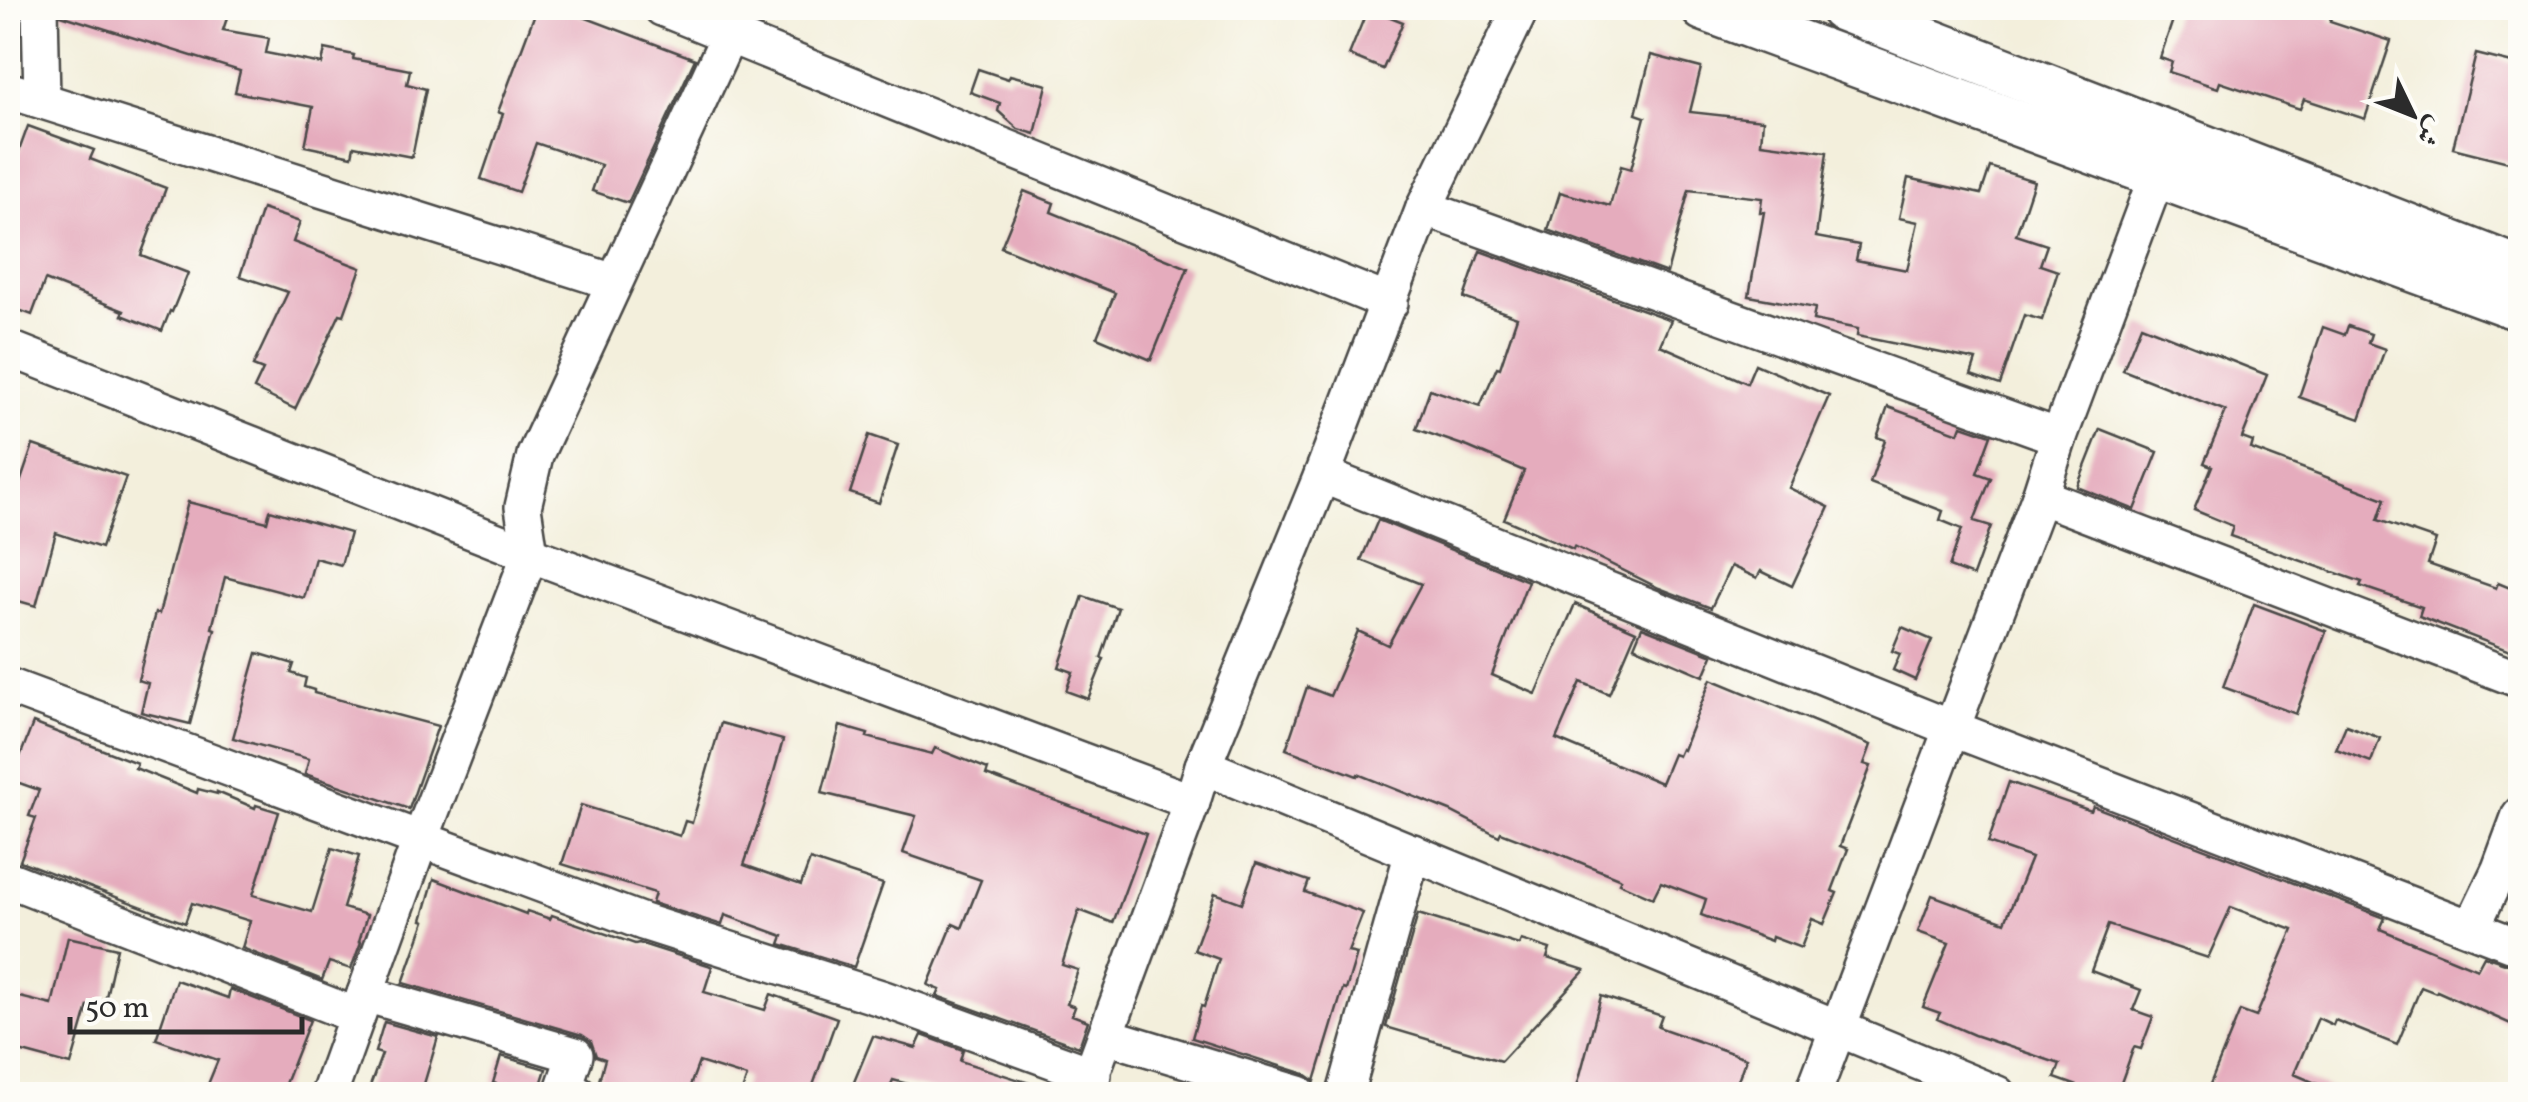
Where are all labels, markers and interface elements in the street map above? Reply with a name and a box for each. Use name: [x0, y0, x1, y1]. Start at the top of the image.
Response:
north arrow: [2363, 65, 2463, 165]
text: ش: [2406, 107, 2453, 154]
scale bar: [70, 972, 302, 1034]
text: 50 m: [85, 988, 149, 1030]

